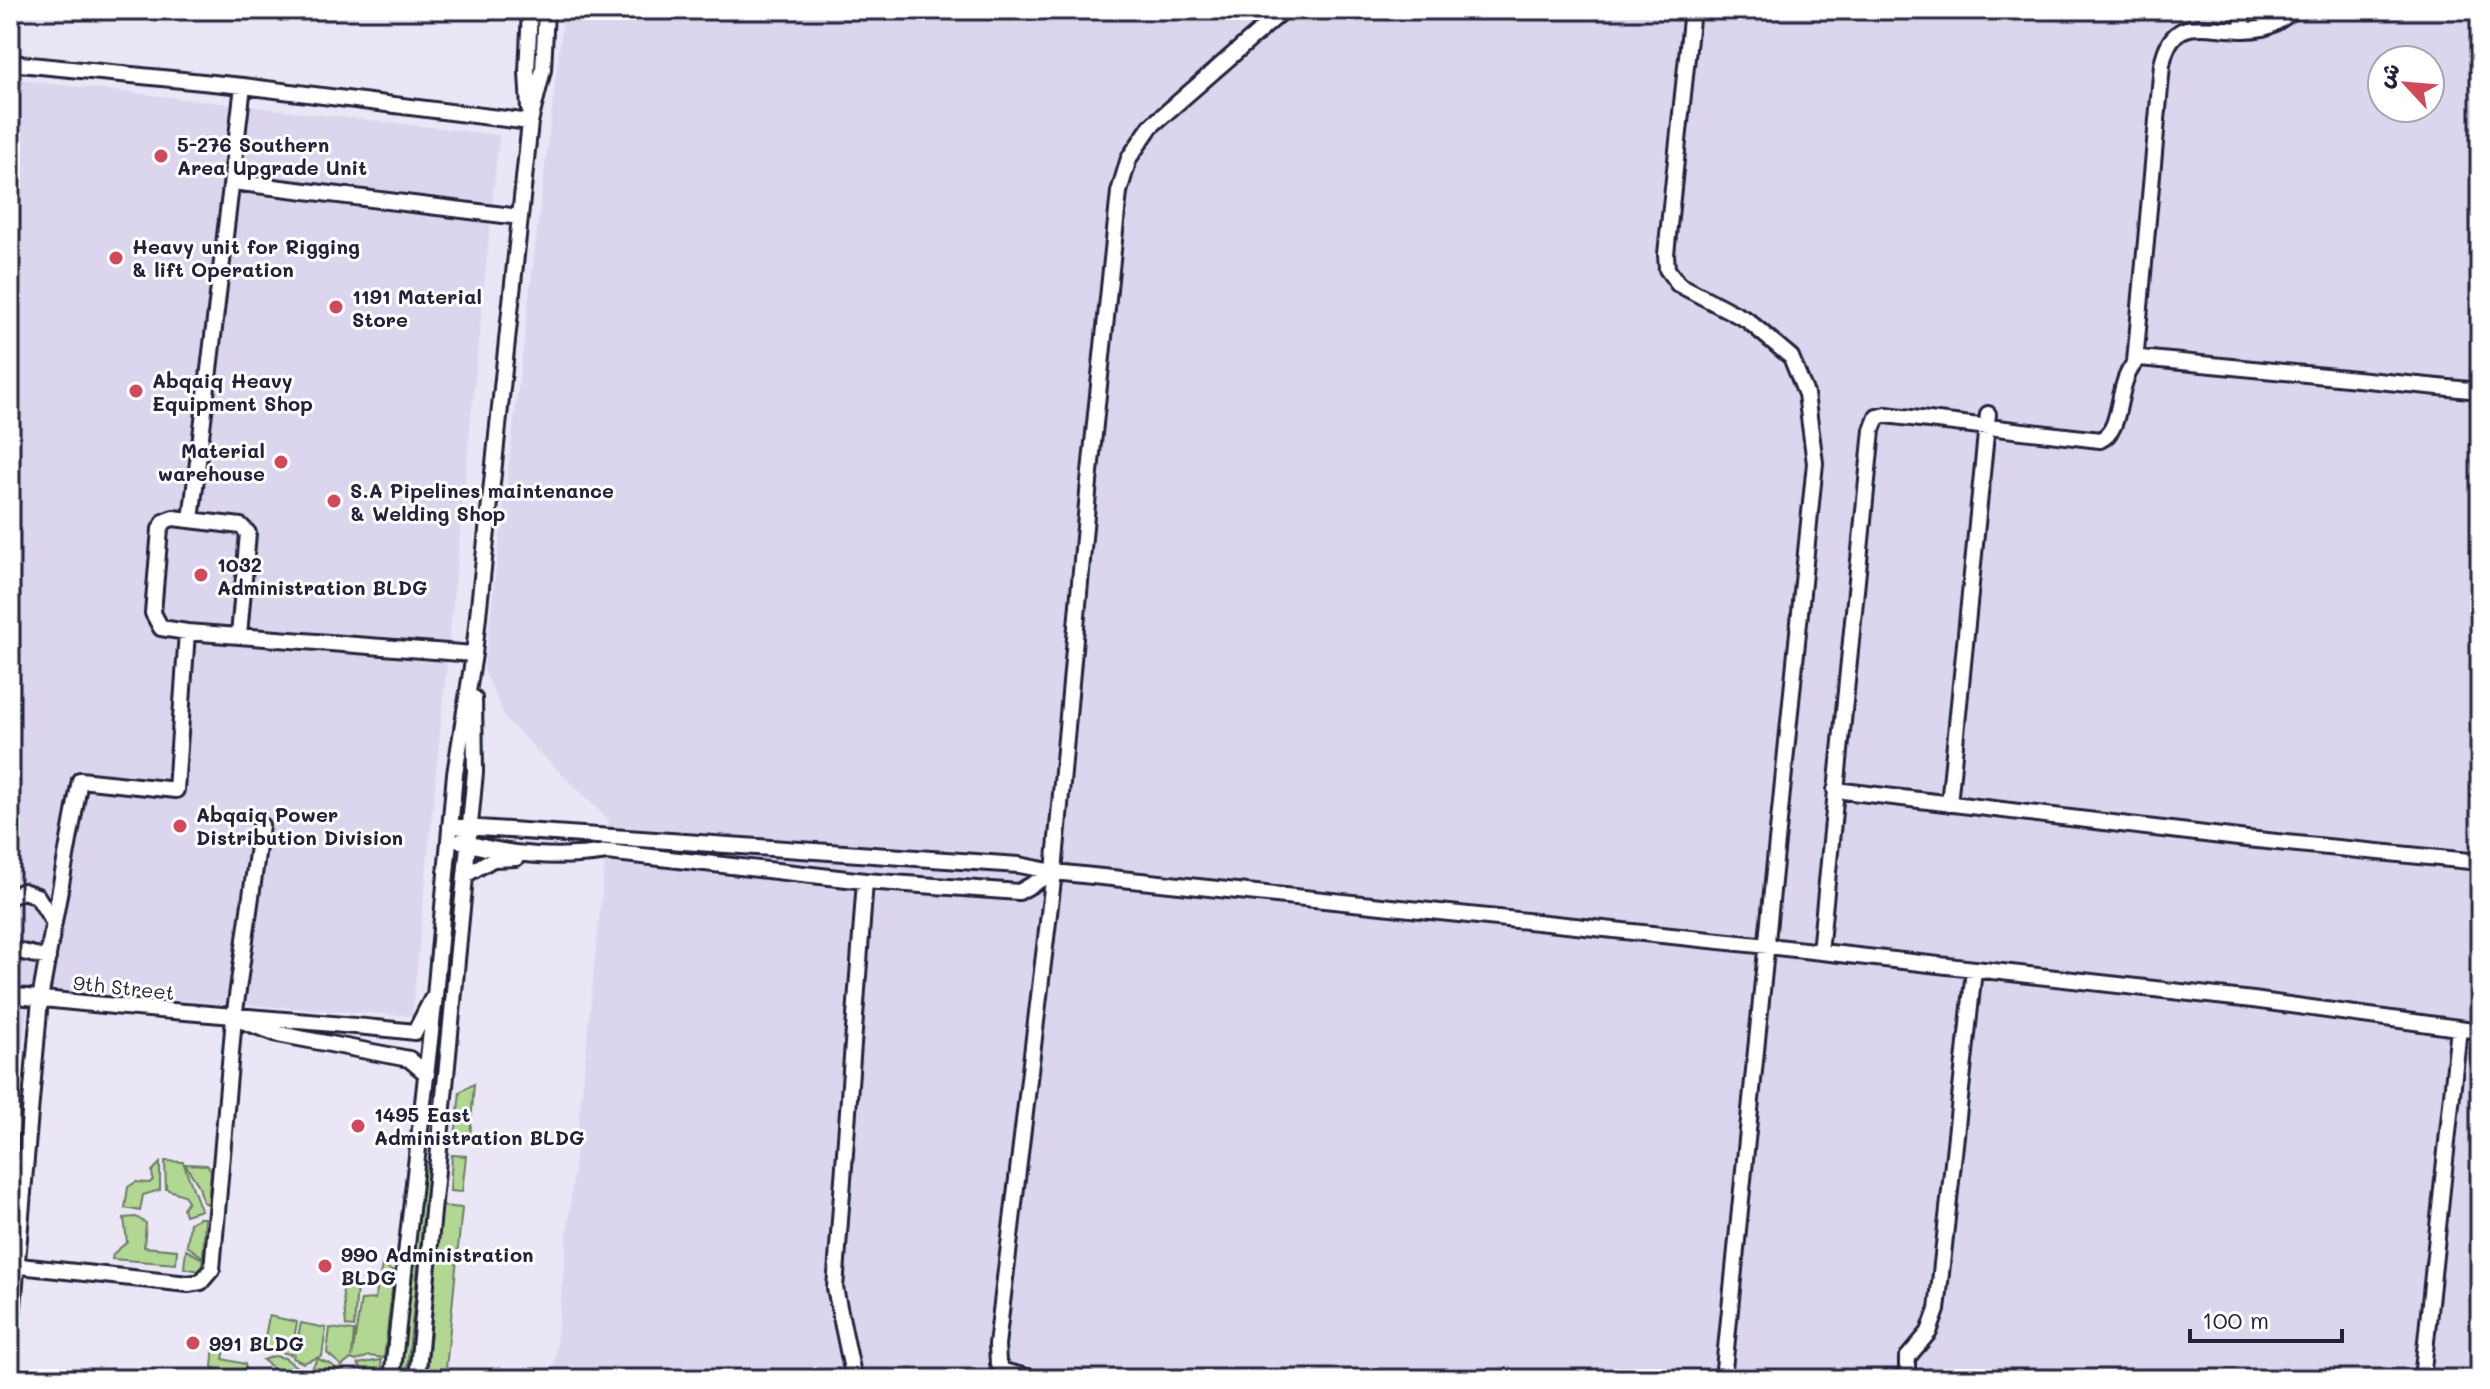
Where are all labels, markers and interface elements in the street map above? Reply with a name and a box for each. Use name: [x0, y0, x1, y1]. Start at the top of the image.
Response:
north arrow: [2366, 44, 2446, 124]
text: ش: [2369, 58, 2406, 92]
place label: 5-276 Southern Area Upgrade Unit: [177, 131, 367, 180]
marker: 5-276 Southern Area Upgrade Unit: [152, 147, 170, 165]
place label: Heavy unit for Rigging & lift Operation: [132, 233, 360, 282]
marker: Heavy unit for Rigging & lift Operation: [107, 249, 125, 267]
place label: 1191 Material Store: [352, 283, 482, 332]
marker: 1191 Material Store: [327, 298, 345, 316]
place label: Abqaiq Heavy Equipment Shop: [152, 367, 313, 416]
marker: Abqaiq Heavy Equipment Shop: [127, 382, 145, 400]
place label: Material warehouse: [158, 437, 265, 486]
marker: Material warehouse: [272, 453, 290, 471]
place label: S.A Pipelines maintenance & Welding Shop: [350, 477, 614, 526]
marker: S.A Pipelines maintenance & Welding Shop: [325, 492, 343, 510]
place label: 1032 Administration BLDG: [217, 551, 427, 600]
marker: 1032 Administration BLDG: [192, 566, 210, 584]
place label: Abqaiq Power Distribution Division: [196, 801, 403, 850]
marker: Abqaiq Power Distribution Division: [171, 817, 189, 835]
street label: 9th Street: [72, 969, 176, 1005]
place label: 1495 East Administration BLDG: [374, 1101, 584, 1150]
marker: 1495 East Administration BLDG: [349, 1117, 367, 1135]
place label: 990 Administration BLDG: [341, 1241, 534, 1290]
marker: 990 Administration BLDG: [316, 1257, 334, 1275]
scale bar: [2190, 1293, 2342, 1343]
text: 100 m: [2202, 1304, 2269, 1335]
place label: 991 BLDG: [209, 1330, 304, 1356]
marker: 991 BLDG: [184, 1334, 202, 1352]

